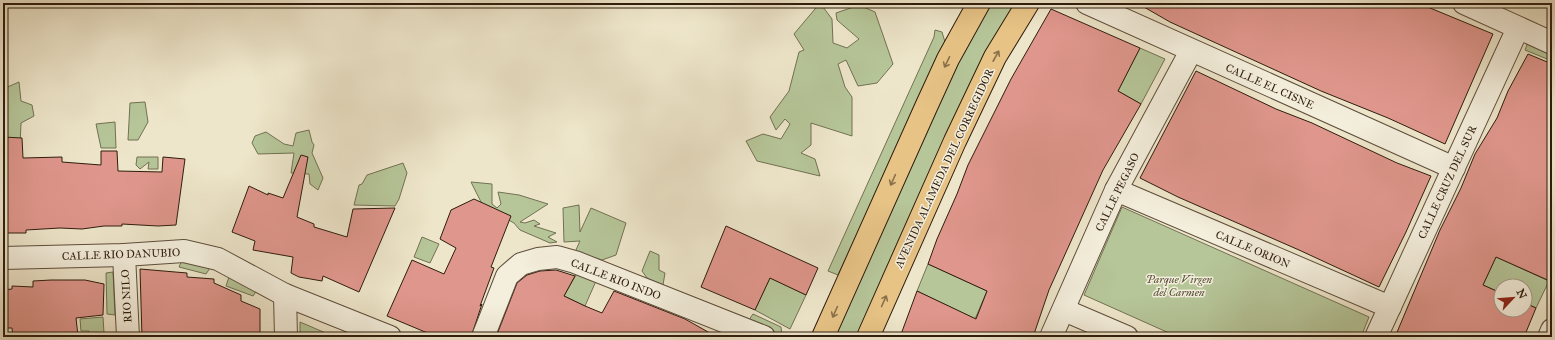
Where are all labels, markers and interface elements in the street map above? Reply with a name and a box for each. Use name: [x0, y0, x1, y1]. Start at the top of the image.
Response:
one-way arrow: [993, 50, 1001, 62]
one-way arrow: [943, 56, 951, 68]
street label: CALLE EL CISNE: [1224, 61, 1316, 112]
street label: AVENIDA ALAMEDA DEL CORREGIDOR: [892, 66, 997, 271]
street label: CALLE CRUZ DEL SUR: [1415, 123, 1480, 241]
street label: CALLE PEGASO: [1093, 151, 1142, 234]
one-way arrow: [889, 174, 896, 186]
street label: CALLE ORION: [1214, 228, 1292, 271]
street label: CALLE RIO DANUBIO: [62, 246, 180, 263]
street label: CALLE RIO INDO: [569, 256, 663, 303]
street label: RIO NILO: [119, 269, 134, 323]
park label: Parque Virgen del Carmen: [1146, 273, 1212, 299]
north arrow: [1493, 278, 1533, 318]
text: N: [1514, 287, 1530, 301]
one-way arrow: [881, 296, 888, 308]
one-way arrow: [831, 305, 838, 317]

